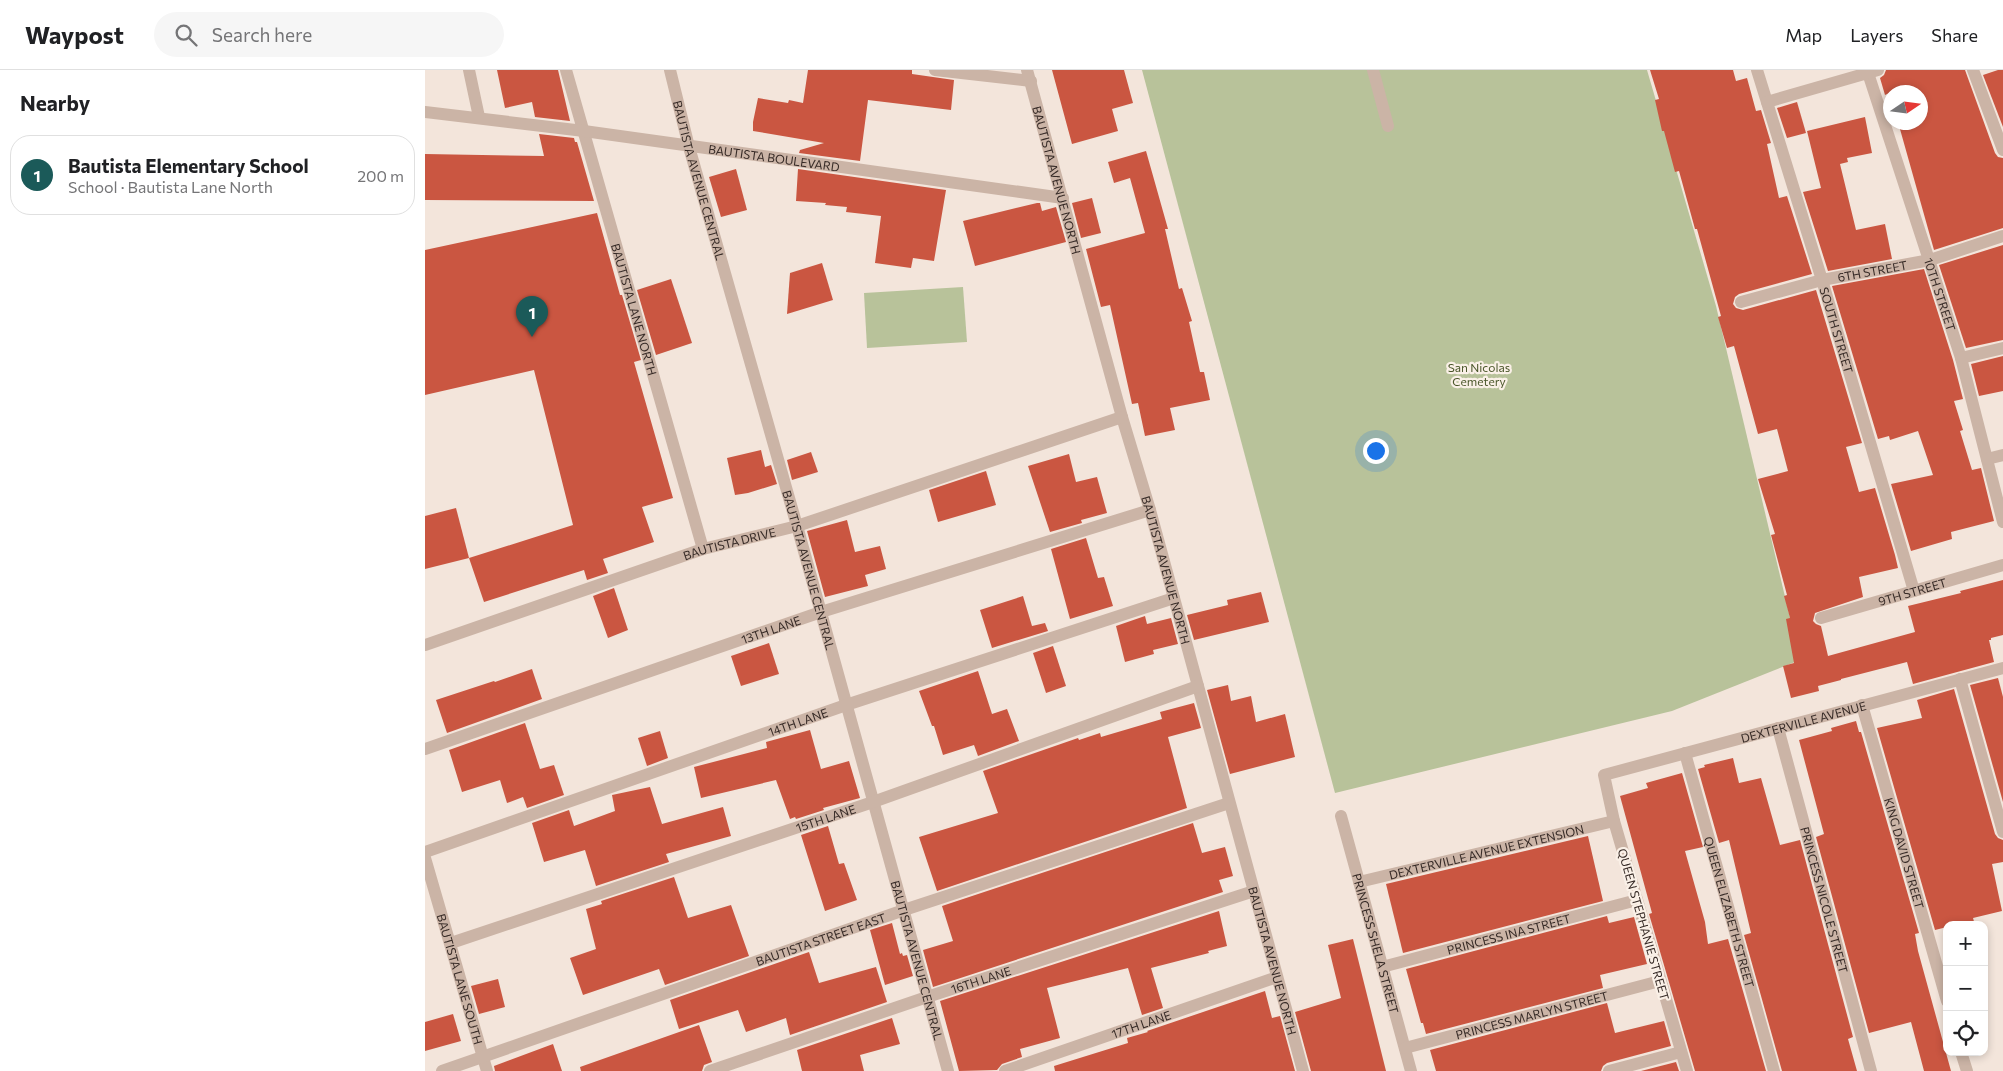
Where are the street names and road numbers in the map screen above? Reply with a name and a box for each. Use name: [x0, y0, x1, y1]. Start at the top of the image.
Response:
street label: BAUTISTA AVENUE CENTRAL: [671, 99, 728, 262]
street label: BAUTISTA AVENUE NORTH: [1030, 104, 1084, 256]
street label: BAUTISTA BOULEVARD: [707, 141, 841, 174]
street label: BAUTISTA LANE NORTH: [609, 242, 660, 377]
street label: 10TH STREET: [1922, 256, 1959, 333]
street label: 6TH STREET: [1836, 257, 1908, 284]
street label: SOUTH STREET: [1817, 285, 1856, 375]
street label: BAUTISTA AVENUE CENTRAL: [780, 489, 838, 651]
street label: BAUTISTA AVENUE NORTH: [1139, 494, 1193, 646]
street label: BAUTISTA DRIVE: [681, 524, 777, 562]
street label: 9TH STREET: [1876, 575, 1948, 608]
street label: 13TH LANE: [739, 613, 802, 646]
street label: DEXTERVILLE AVENUE: [1739, 698, 1868, 745]
street label: 14TH LANE: [766, 705, 830, 739]
street label: KING DAVID STREET: [1882, 796, 1927, 910]
street label: 15TH LANE: [794, 801, 857, 834]
street label: DEXTERVILLE AVENUE EXTENSION: [1387, 821, 1585, 882]
street label: PRINCESS NICOLE STREET: [1798, 825, 1851, 975]
street label: QUEEN ELIZABETH STREET: [1702, 835, 1757, 989]
street label: QUEEN STEPHANIE STREET: [1616, 847, 1672, 1002]
street label: PRINCESS SHELA STREET: [1350, 872, 1402, 1015]
street label: BAUTISTA AVENUE CENTRAL: [889, 879, 946, 1042]
street label: BAUTISTA AVENUE NORTH: [1246, 885, 1300, 1036]
street label: BAUTISTA STREET EAST: [754, 910, 888, 968]
street label: PRINCESS INA STREET: [1445, 911, 1572, 957]
street label: BAUTISTA LANE SOUTH: [435, 912, 486, 1046]
street label: 16TH LANE: [949, 963, 1013, 996]
street label: PRINCESS MARLYN STREET: [1454, 988, 1610, 1041]
street label: 17TH LANE: [1110, 1007, 1173, 1041]

